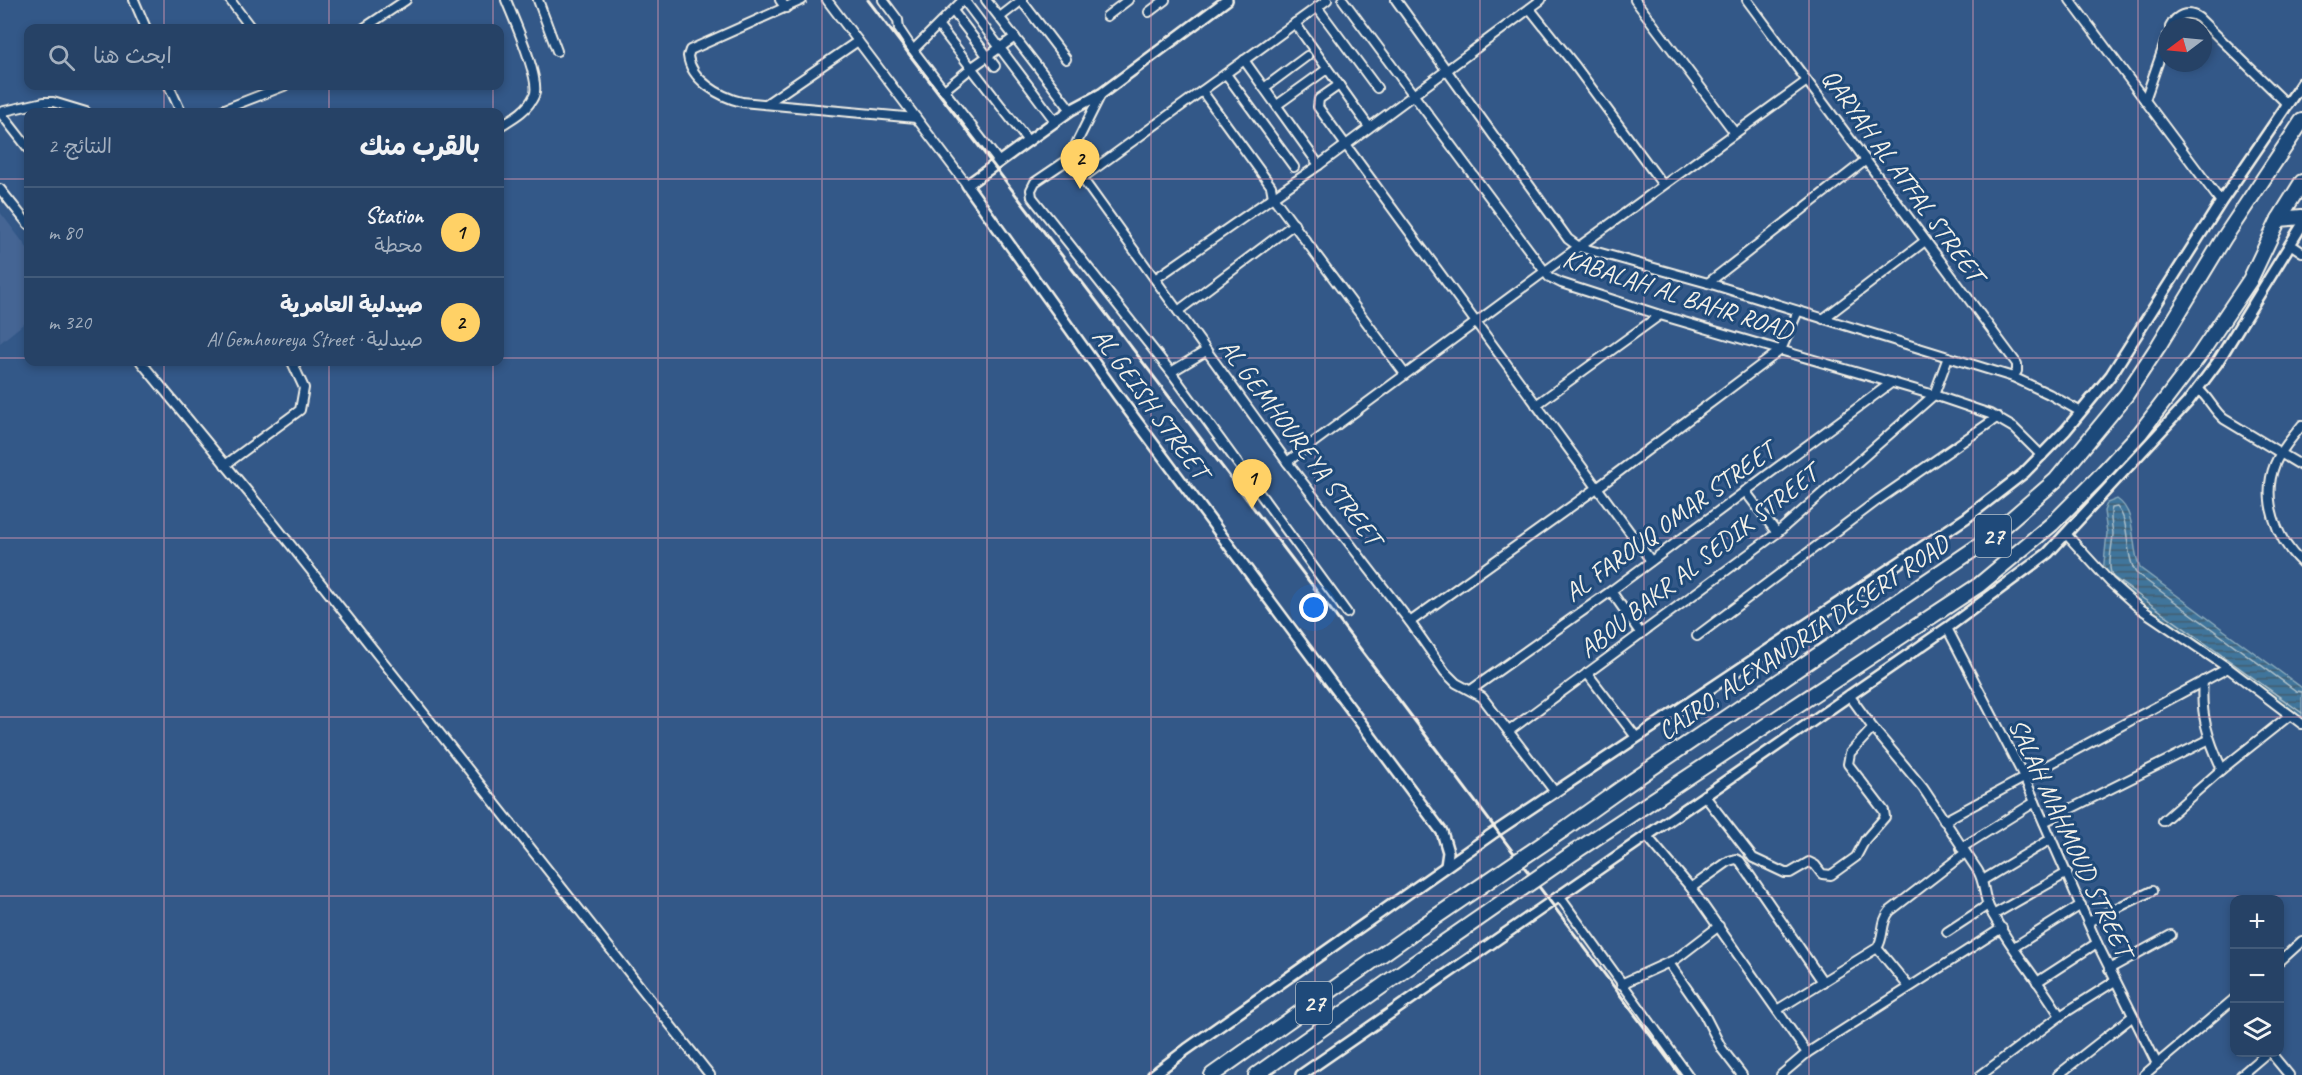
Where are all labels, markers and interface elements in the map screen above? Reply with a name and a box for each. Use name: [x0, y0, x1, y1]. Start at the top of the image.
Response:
north arrow: [2158, 18, 2212, 72]
search box: [24, 24, 504, 90]
icon: search: [45, 41, 78, 74]
text: ابحث هنا: [93, 42, 172, 70]
street label: QARYAH AL ATFAL STREET: [1814, 62, 1995, 294]
text: بالقرب منك: [360, 130, 480, 163]
text: النتائج: 2: [48, 134, 112, 159]
pin: 2: [1060, 140, 1100, 189]
text: Station: [365, 202, 423, 230]
text: 80 m: [48, 220, 82, 245]
text: 1: [456, 220, 465, 245]
text: محطة: [375, 233, 423, 258]
street label: KABALAH AL BAHR ROAD: [1559, 242, 1799, 348]
text: صيدلية العامرية: [280, 291, 423, 319]
text: 320 m: [48, 310, 91, 335]
text: 2: [456, 310, 465, 335]
street label: AL GEISH STREET: [1085, 322, 1220, 490]
text: صيدلية · Al Gemhoureya Street: [207, 327, 423, 352]
street label: AL GEMHOUREYA STREET: [1212, 332, 1392, 556]
street label: AL FAROUQ OMAR STREET: [1558, 431, 1785, 609]
street label: ABOU BAKR AL SEDIK STREET: [1572, 453, 1830, 665]
pin: 1: [1232, 460, 1272, 509]
road number: 27: [1975, 515, 2011, 557]
street label: CAIRO, ALEXANDRIA DESERT ROAD: [1651, 526, 1957, 747]
your location: [1299, 593, 1328, 622]
street label: SALAH MAHMOUD STREET: [2001, 713, 2143, 967]
map controls: [2230, 895, 2284, 1057]
button: +: [2230, 895, 2284, 949]
button: −: [2230, 949, 2284, 1003]
road number: 27: [1296, 982, 1332, 1024]
button: layers: [2230, 1003, 2284, 1057]

